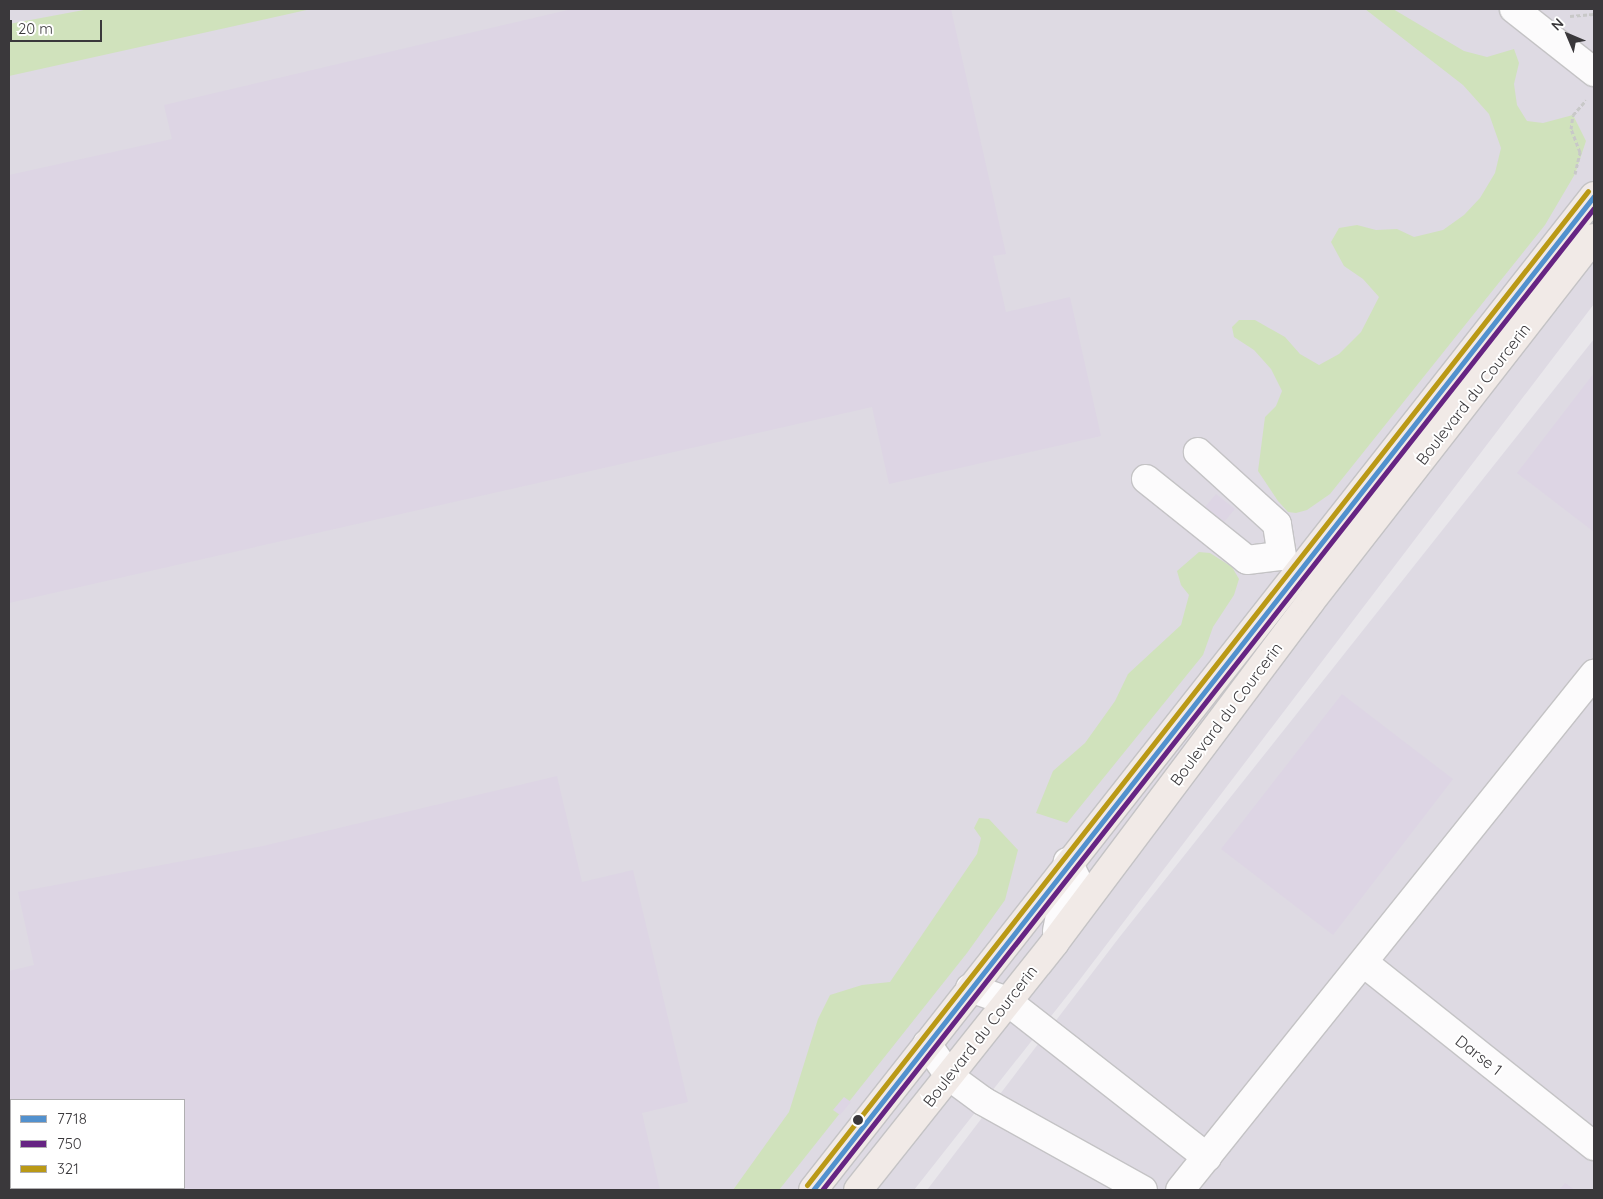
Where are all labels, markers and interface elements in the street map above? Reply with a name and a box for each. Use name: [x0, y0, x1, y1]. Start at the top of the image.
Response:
scale bar: [12, 10, 105, 42]
north arrow: [1543, 10, 1593, 60]
text: N: [1547, 14, 1567, 34]
text: 20 m: [18, 19, 53, 38]
street label: Boulevard du Courcerin: [1412, 319, 1534, 469]
street label: Boulevard du Courcerin: [1166, 639, 1286, 789]
street label: Boulevard du Courcerin: [919, 961, 1041, 1111]
street label: Darse 1: [1452, 1031, 1506, 1079]
legend: [10, 1099, 185, 1189]
text: 7718: [57, 1109, 87, 1128]
unlabelled marker: [853, 1115, 863, 1125]
text: 750: [57, 1134, 82, 1153]
text: 321: [57, 1159, 79, 1178]

